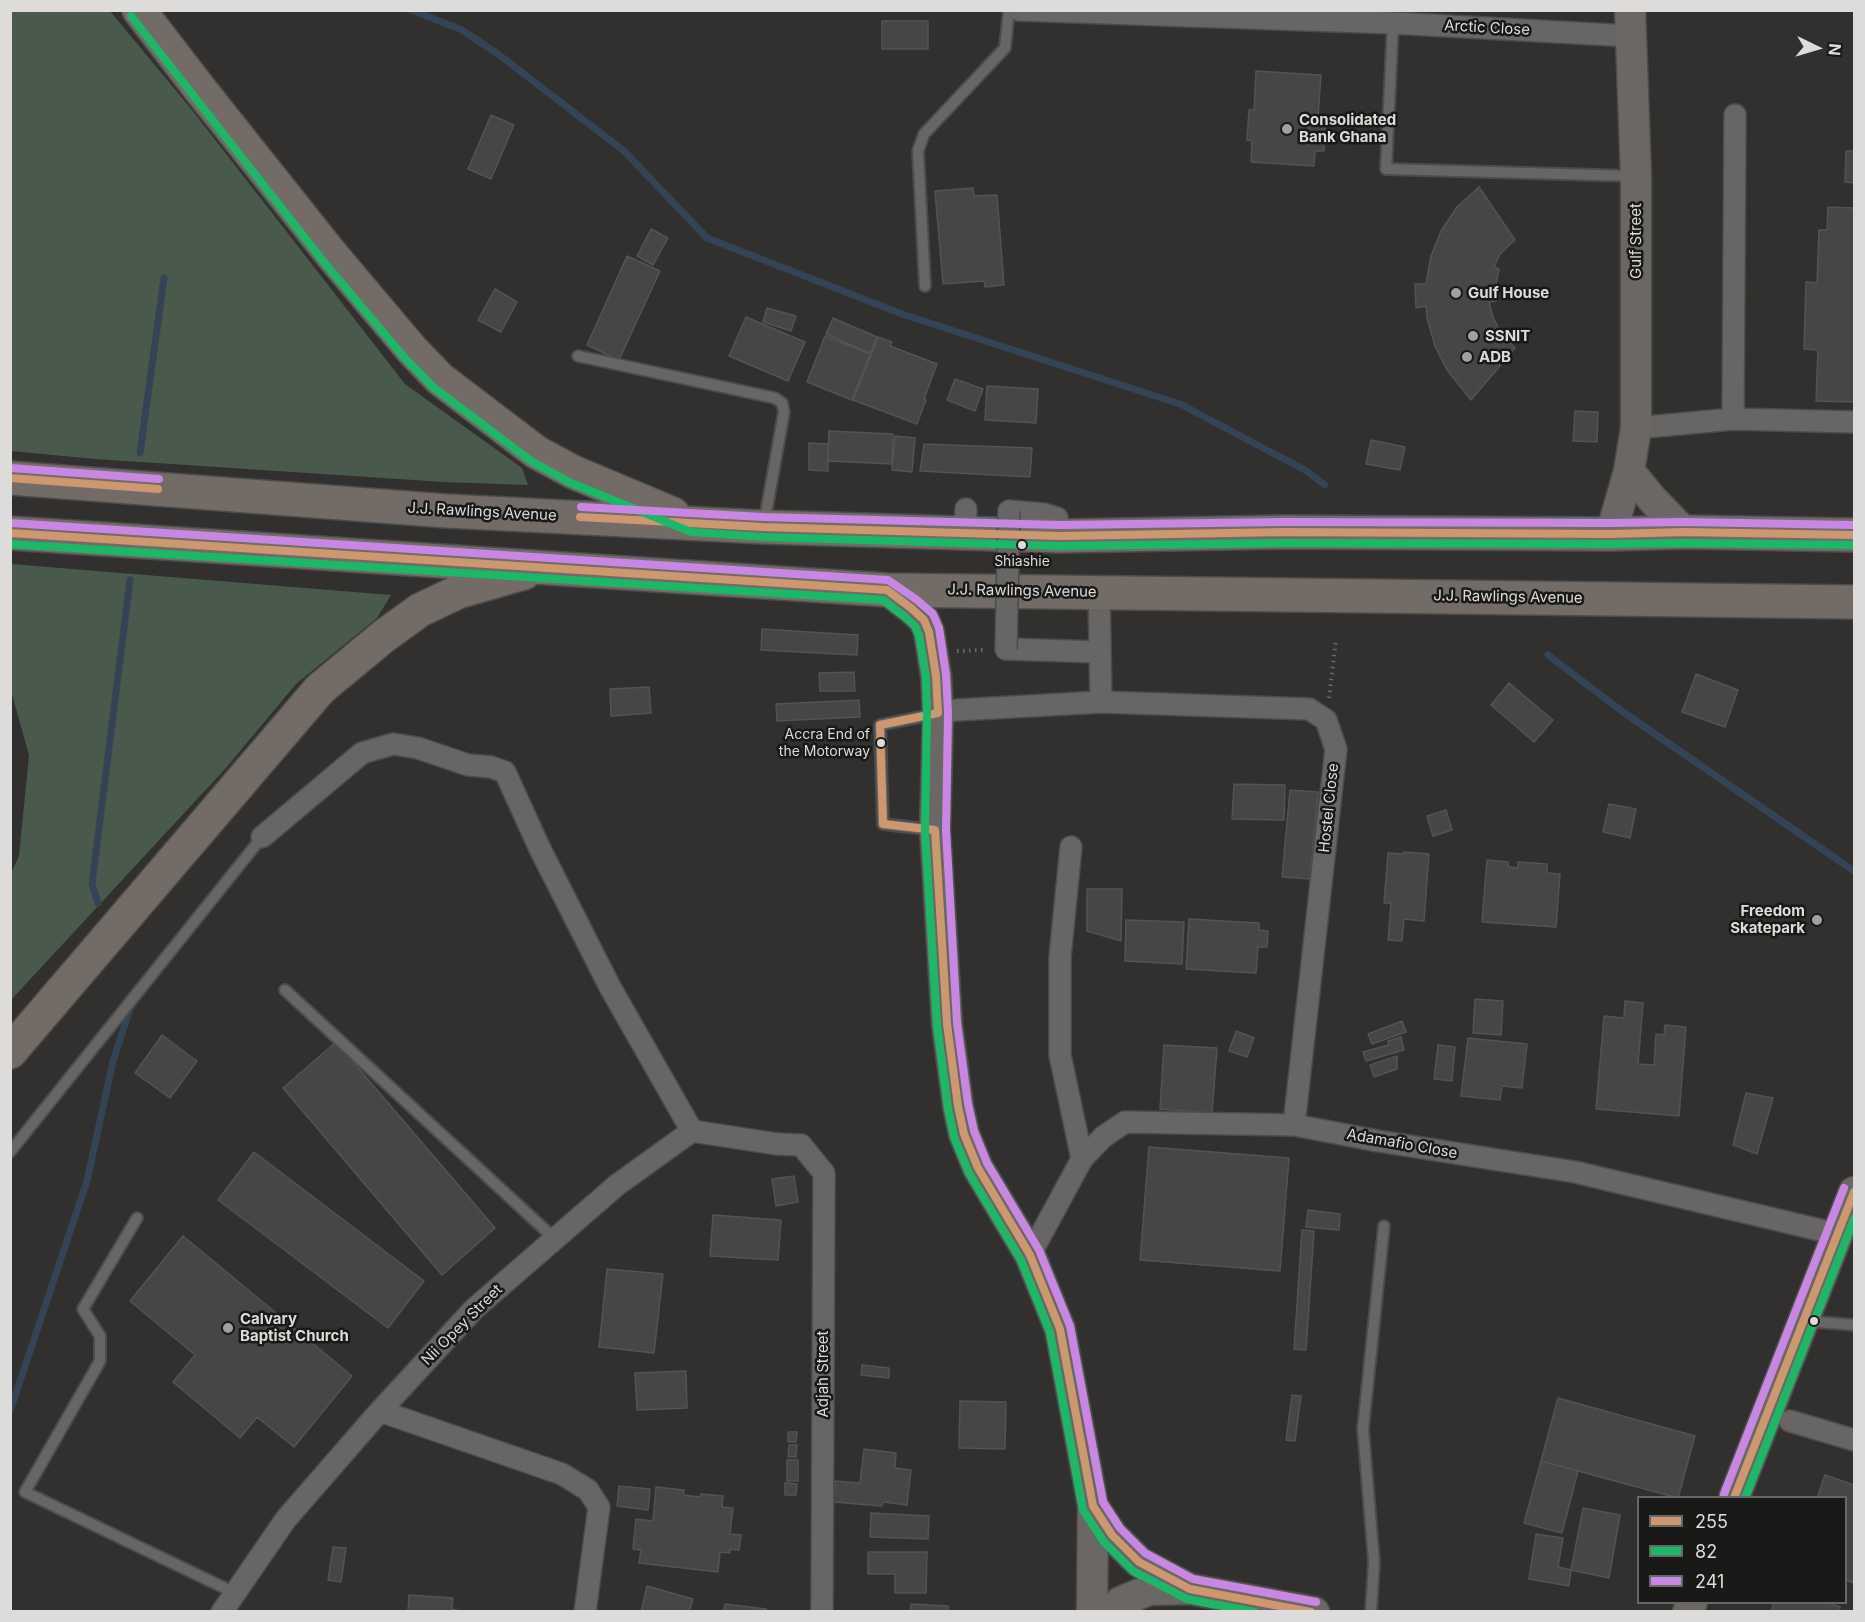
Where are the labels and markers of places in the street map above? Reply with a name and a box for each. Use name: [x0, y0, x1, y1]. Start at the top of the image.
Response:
place label: Consolidated Bank Ghana: [1299, 111, 1396, 146]
marker: Consolidated Bank Ghana: [1280, 122, 1294, 136]
place label: Gulf House: [1468, 284, 1549, 302]
marker: Gulf House: [1449, 286, 1463, 300]
place label: SSNIT: [1485, 327, 1530, 345]
marker: SSNIT: [1466, 329, 1480, 343]
place label: ADB: [1479, 348, 1511, 366]
marker: ADB: [1460, 350, 1474, 364]
marker: Shiashie: [1016, 539, 1028, 551]
place label: Shiashie: [994, 554, 1050, 570]
place label: Accra End of the Motorway: [779, 727, 870, 760]
marker: Accra End of the Motorway: [875, 737, 887, 749]
place label: Freedom Skatepark: [1730, 902, 1805, 937]
marker: Freedom Skatepark: [1810, 913, 1824, 927]
place label: Calvary Baptist Church: [240, 1310, 349, 1345]
unlabelled marker: [1808, 1315, 1820, 1327]
marker: Calvary Baptist Church: [221, 1321, 235, 1335]

